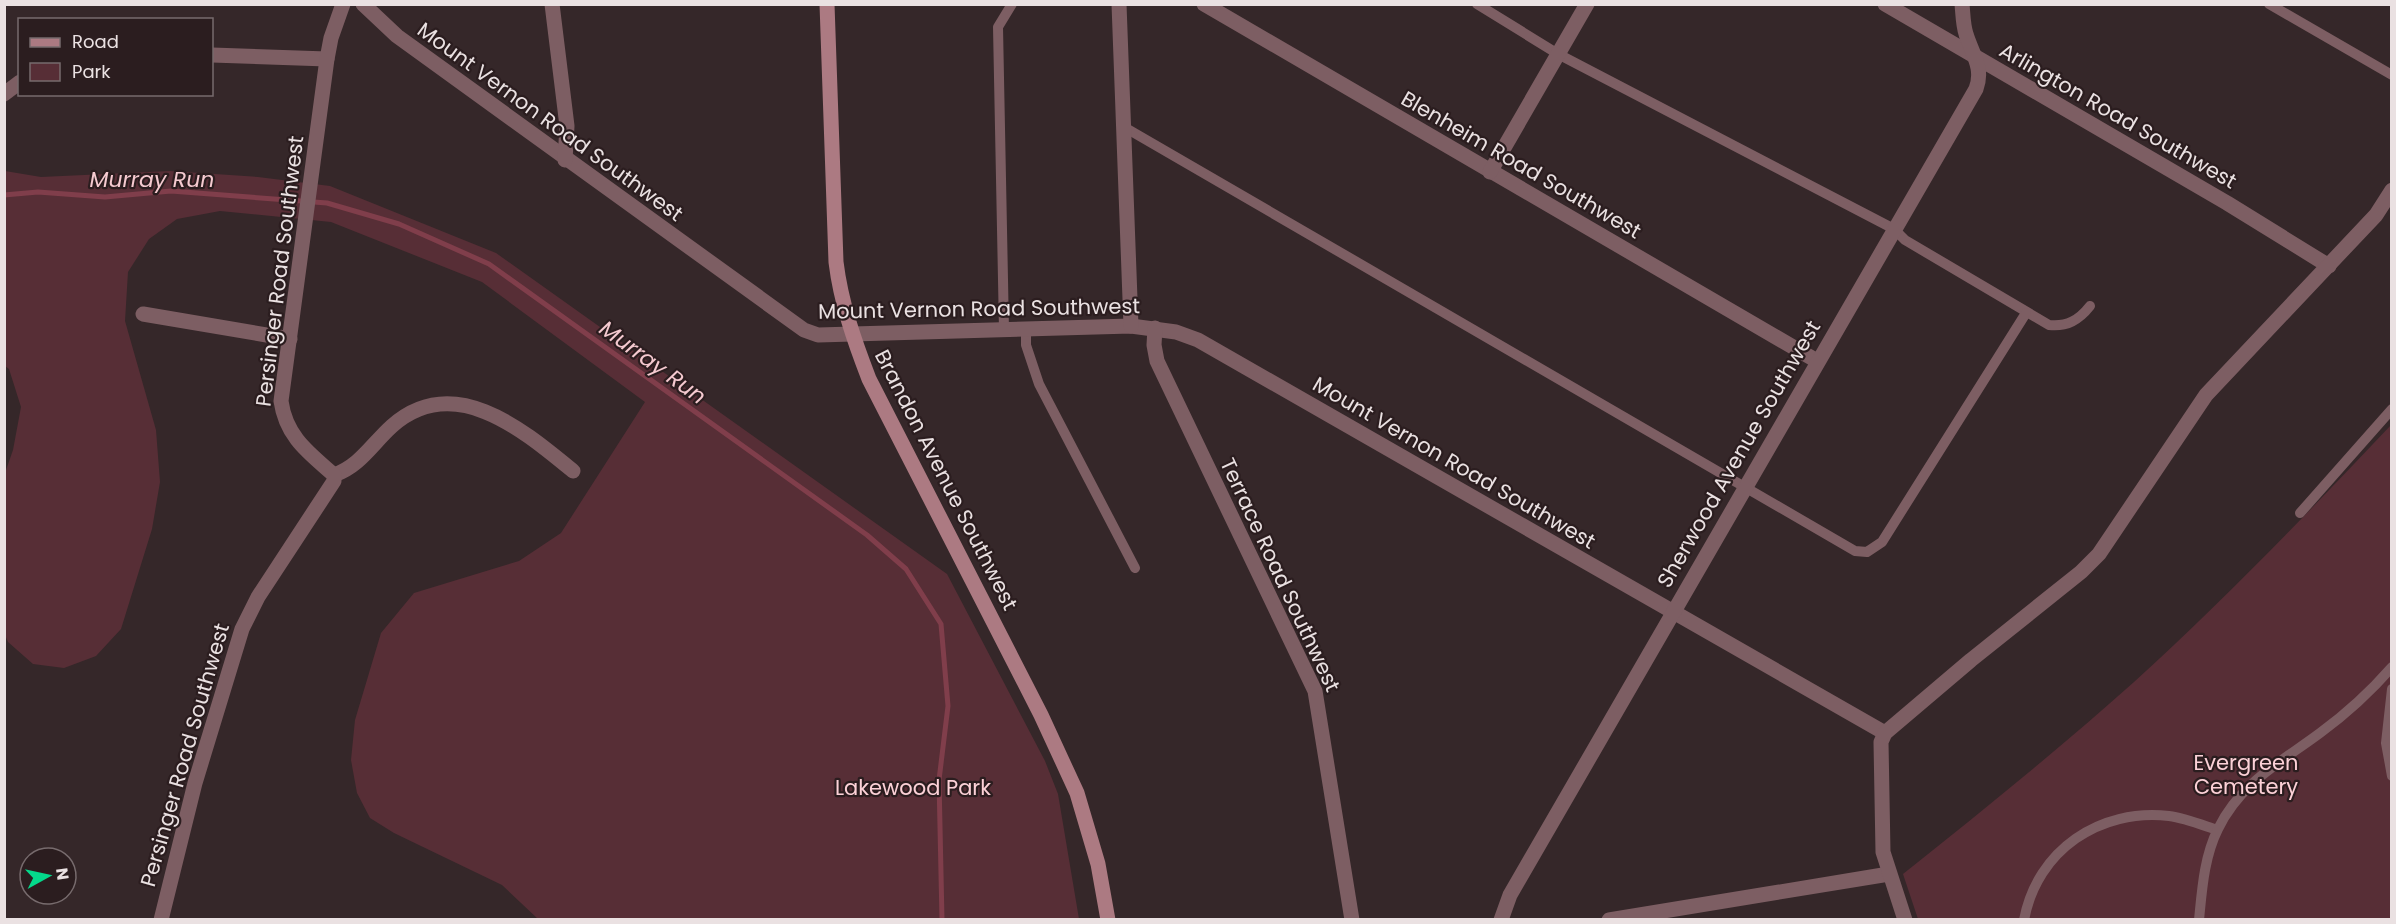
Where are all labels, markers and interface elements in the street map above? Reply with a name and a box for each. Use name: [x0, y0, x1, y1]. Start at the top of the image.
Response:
street label: Mount Vernon Road Southwest: [412, 15, 689, 228]
legend: [18, 18, 213, 96]
text: Road: [72, 29, 119, 54]
street label: Arlington Road Southwest: [1994, 36, 2242, 195]
text: Park: [72, 59, 111, 84]
street label: Blenheim Road Southwest: [1396, 84, 1647, 245]
street label: Persinger Road Southwest: [249, 134, 311, 408]
water label: Murray Run: [90, 164, 214, 195]
street label: Mount Vernon Road Southwest: [818, 291, 1140, 326]
water label: Murray Run: [593, 313, 712, 412]
street label: Sherwood Avenue Southwest: [1650, 315, 1827, 593]
street label: Brandon Avenue Southwest: [868, 345, 1025, 615]
street label: Mount Vernon Road Southwest: [1308, 370, 1601, 556]
street label: Terrace Road Southwest: [1213, 453, 1347, 696]
street label: Persinger Road Southwest: [133, 620, 236, 890]
park label: Evergreen Cemetery: [2194, 748, 2298, 801]
park label: Lakewood Park: [835, 773, 991, 802]
north arrow: [18, 846, 78, 906]
text: N: [50, 866, 75, 882]

